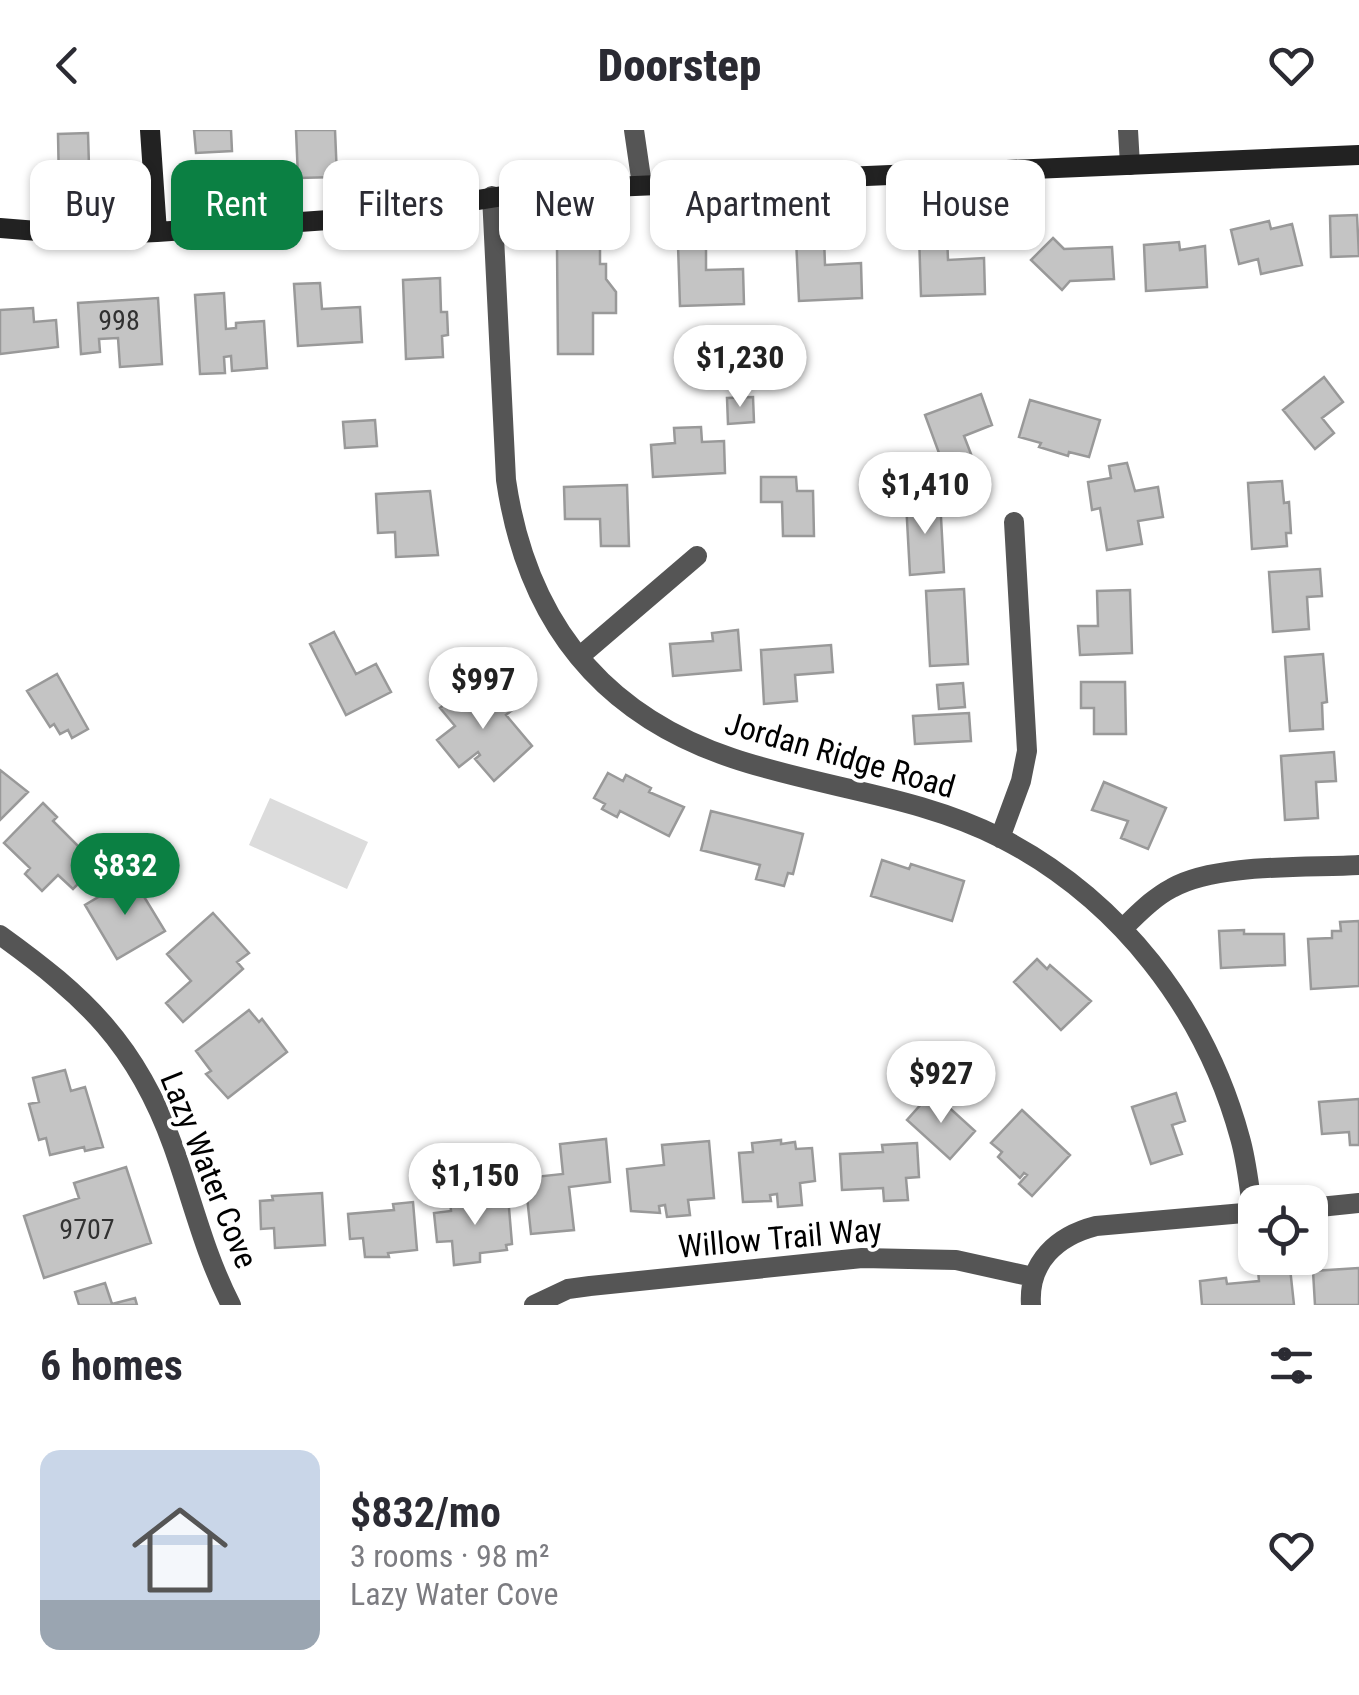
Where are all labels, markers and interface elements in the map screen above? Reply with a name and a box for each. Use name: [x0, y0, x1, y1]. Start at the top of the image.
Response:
icon: back: [40, 38, 95, 93]
icon: heart: [1264, 38, 1319, 93]
text: Doorstep: [598, 39, 761, 92]
chip: Buy: [30, 160, 151, 250]
chip: Rent: [171, 160, 303, 250]
chip: Filters: [323, 160, 479, 250]
chip: New: [499, 160, 630, 250]
chip: Apartment: [650, 160, 866, 250]
chip: House: [886, 160, 1045, 250]
house number: 998: [98, 304, 140, 337]
pin: $1,230: [659, 325, 821, 410]
text: $1,230: [696, 338, 784, 376]
pin: $1,410: [844, 452, 1006, 537]
text: $1,410: [881, 465, 969, 503]
pin: $997: [424, 647, 542, 732]
text: $997: [451, 660, 515, 698]
street label: Jordan Ridge Road: [721, 704, 959, 806]
pin: $832: [66, 833, 184, 918]
text: $832: [93, 846, 157, 884]
pin: $927: [882, 1041, 1000, 1126]
text: $927: [909, 1054, 973, 1092]
street label: Lazy Water Cove: [152, 1066, 266, 1274]
pin: $1,150: [394, 1143, 556, 1228]
text: $1,150: [431, 1156, 519, 1194]
map controls: [1238, 1185, 1328, 1275]
button: locate: [1238, 1185, 1328, 1275]
street label: Willow Trail Way: [677, 1210, 883, 1266]
house number: 9707: [59, 1213, 115, 1246]
icon: filters: [1264, 1338, 1319, 1393]
text: 6 homes: [40, 1341, 183, 1390]
text: $832/mo: [350, 1488, 501, 1537]
icon: home: [120, 1490, 240, 1610]
icon: heart: [1264, 1523, 1319, 1578]
text: 3 rooms · 98 m²: [350, 1537, 549, 1575]
text: Lazy Water Cove: [350, 1575, 558, 1613]

